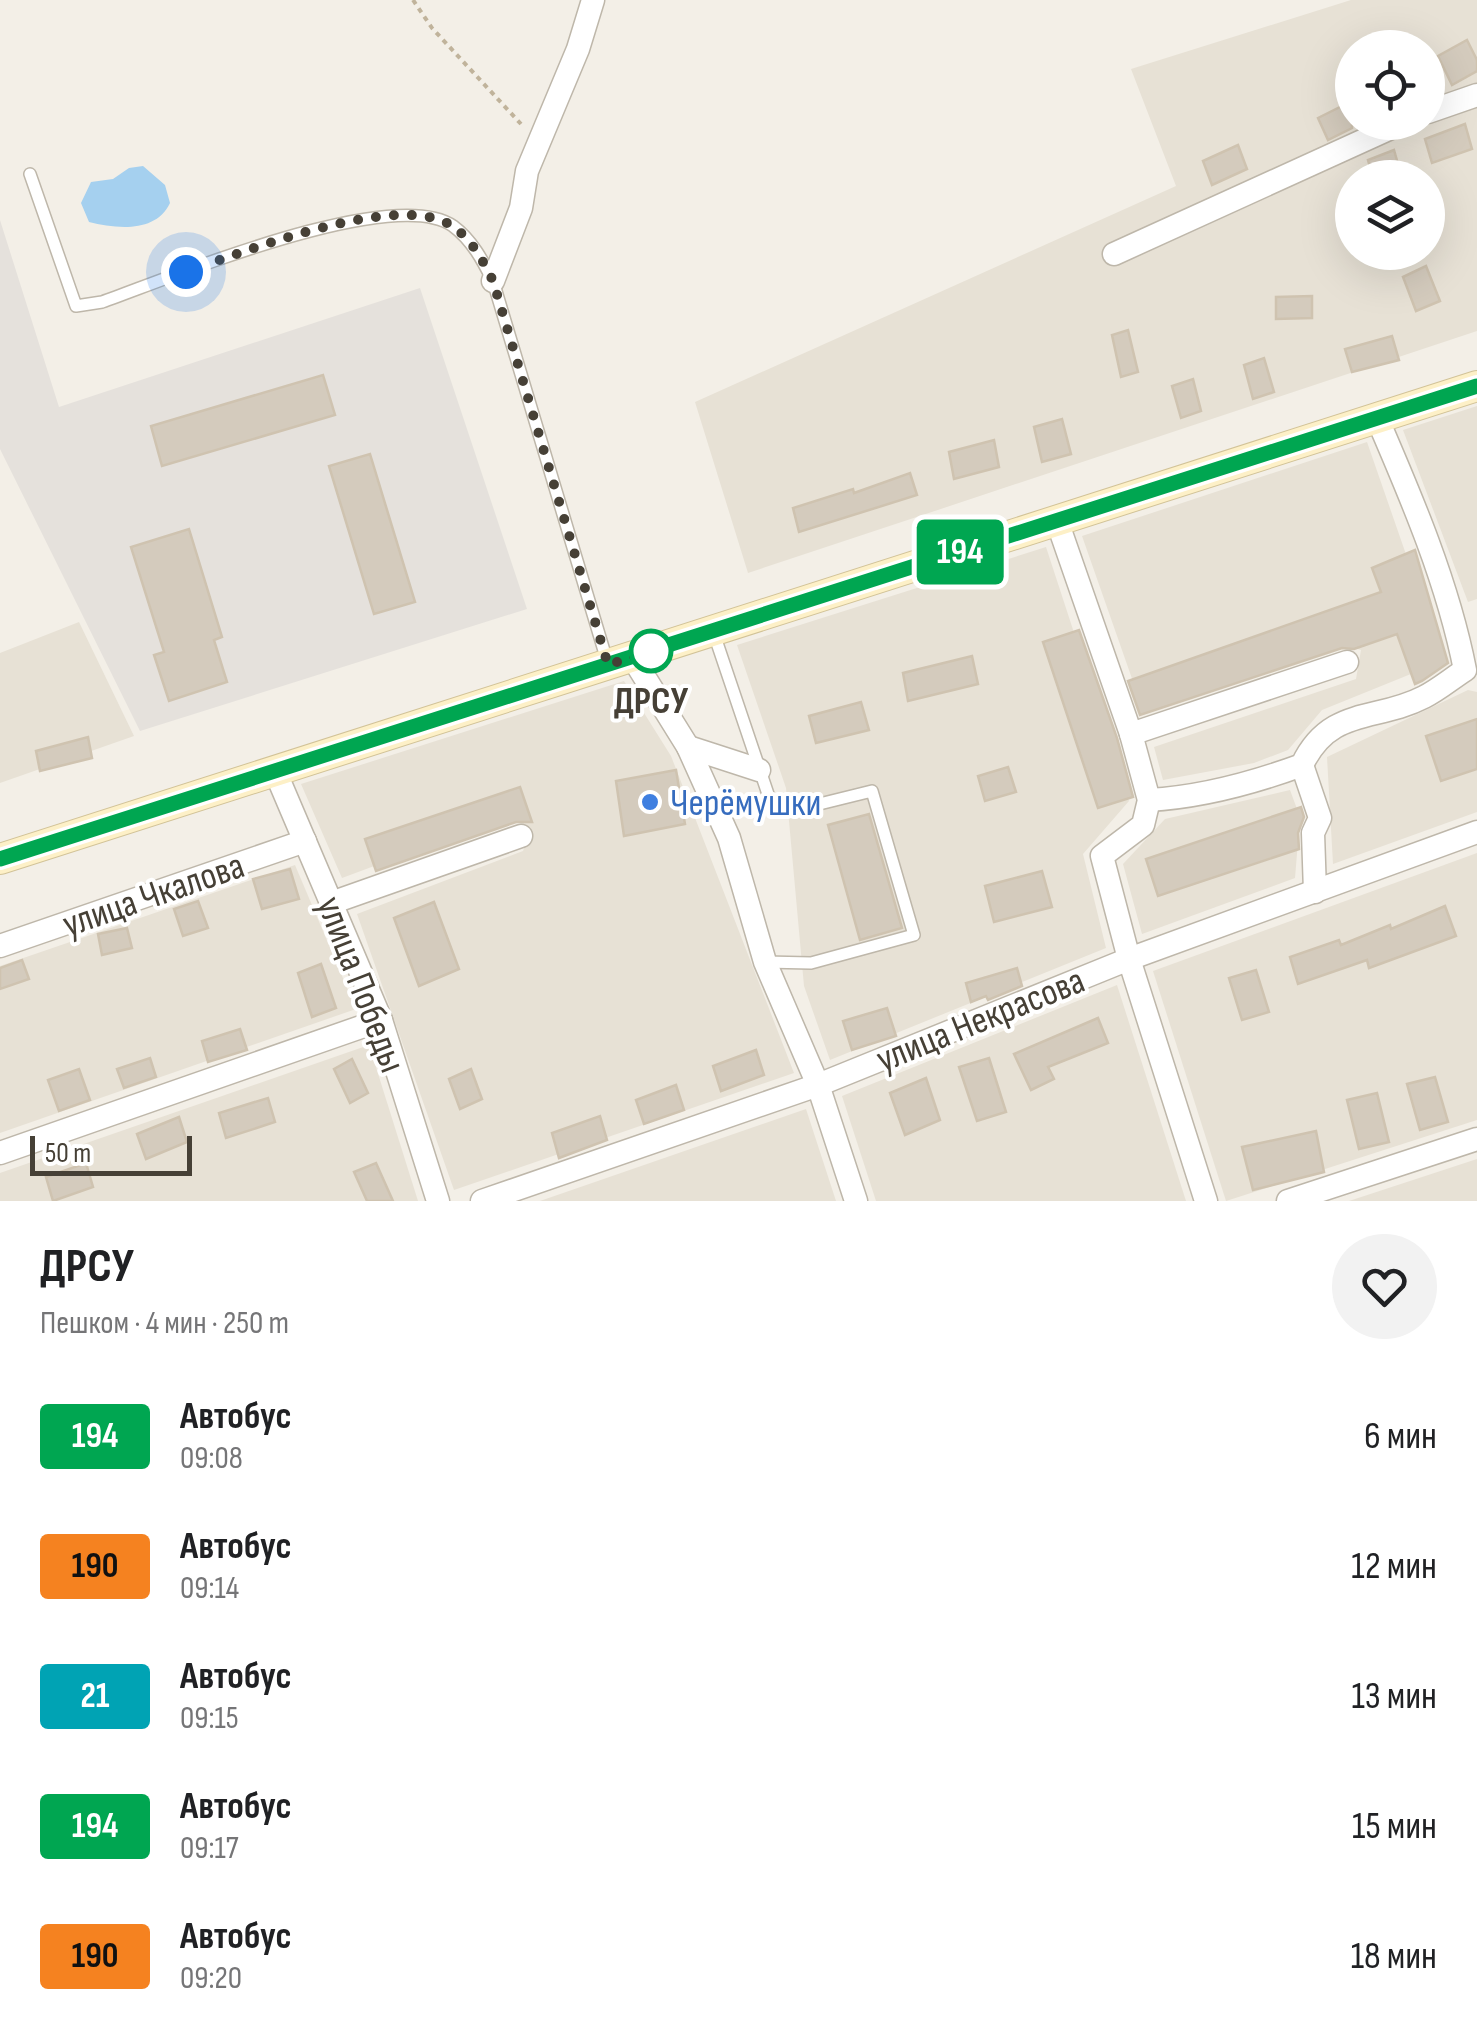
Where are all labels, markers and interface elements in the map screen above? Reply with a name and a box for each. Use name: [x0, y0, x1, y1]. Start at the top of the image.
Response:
map controls: [1335, 30, 1445, 270]
button: locate: [1335, 30, 1445, 140]
button: layers: [1335, 160, 1445, 270]
your location: [161, 247, 211, 297]
line badge: 194: [902, 520, 1018, 584]
text: 194: [937, 531, 983, 574]
marker: ДРСУ: [630, 630, 672, 672]
place label: ДРСУ: [614, 679, 688, 724]
place label: Черёмушки: [670, 781, 821, 826]
marker: Черёмушки: [639, 791, 661, 813]
street label: улица Чкалова: [57, 843, 250, 947]
street label: улица Победы: [307, 890, 415, 1079]
street label: улица Некрасова: [870, 958, 1091, 1083]
scale bar: [30, 1131, 192, 1176]
text: 50 m: [45, 1137, 91, 1170]
button: heart: [1332, 1234, 1437, 1339]
text: ДРСУ: [40, 1238, 134, 1295]
text: Пешком · 4 мин · 250 m: [40, 1304, 289, 1343]
text: Автобус: [180, 1394, 291, 1439]
text: 6 мин: [1364, 1414, 1437, 1459]
text: 194: [72, 1415, 118, 1458]
text: 09:08: [180, 1439, 243, 1478]
text: Автобус: [180, 1524, 291, 1569]
text: 12 мин: [1351, 1544, 1437, 1589]
text: 190: [72, 1545, 118, 1588]
text: 09:14: [180, 1569, 239, 1608]
text: Автобус: [180, 1654, 291, 1699]
text: 13 мин: [1351, 1674, 1437, 1719]
text: 21: [80, 1675, 110, 1718]
text: 09:15: [180, 1699, 239, 1738]
text: Автобус: [180, 1784, 291, 1829]
text: 15 мин: [1352, 1804, 1437, 1849]
text: 194: [72, 1805, 118, 1848]
text: 09:17: [180, 1829, 238, 1868]
text: Автобус: [180, 1914, 291, 1959]
text: 18 мин: [1351, 1934, 1437, 1979]
text: 190: [72, 1935, 118, 1978]
text: 09:20: [180, 1959, 242, 1998]

